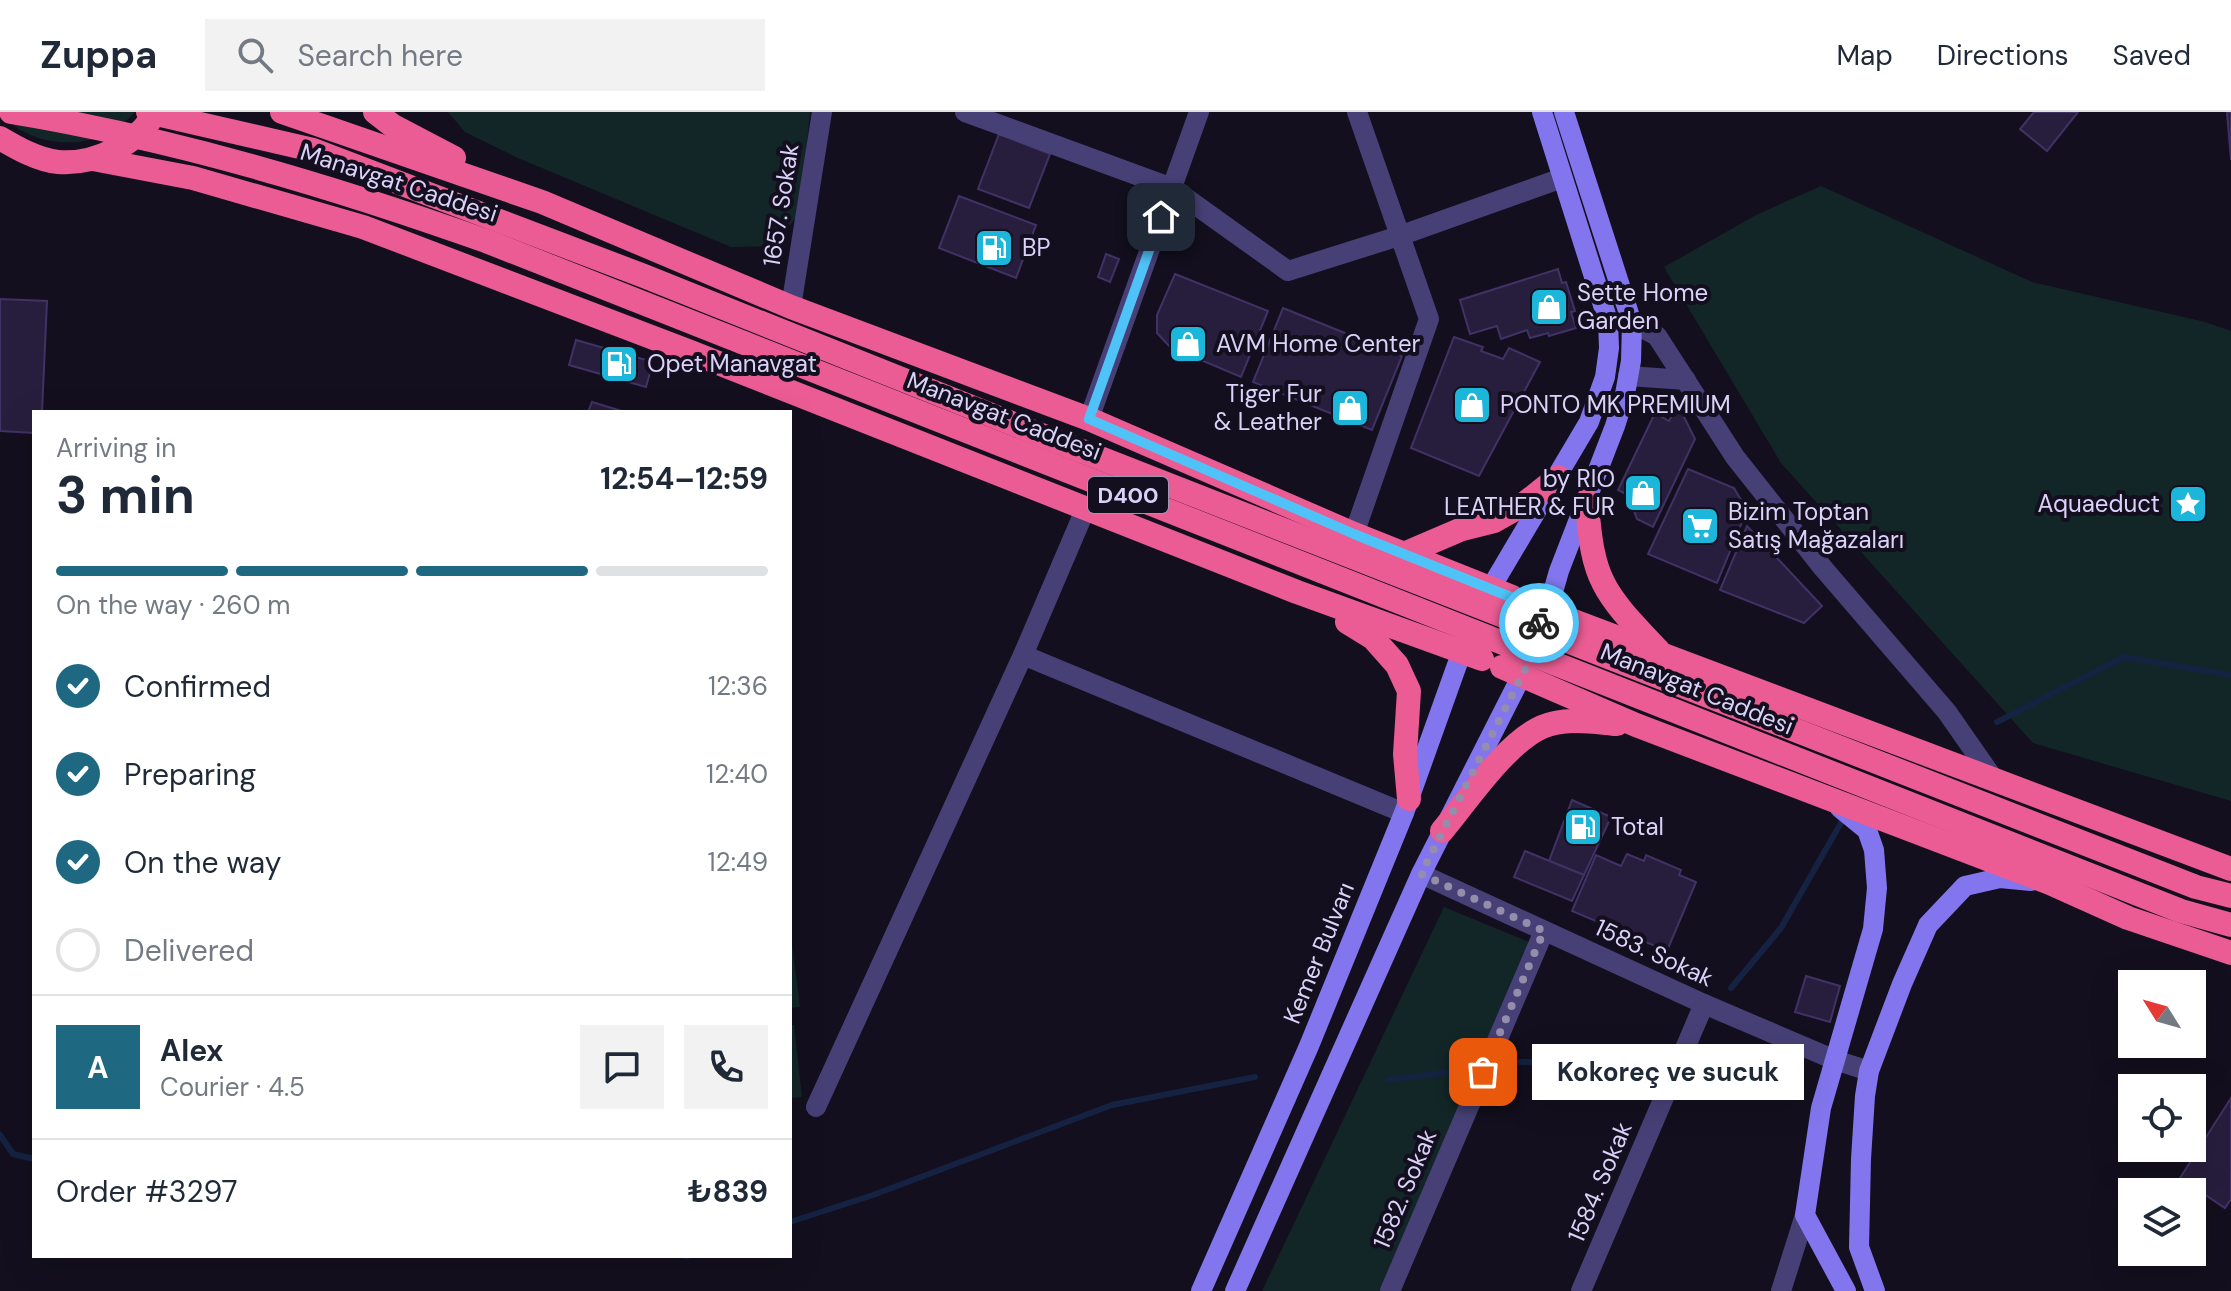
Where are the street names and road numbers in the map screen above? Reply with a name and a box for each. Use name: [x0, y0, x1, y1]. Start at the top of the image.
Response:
street label: Manavgat Caddesi: [297, 136, 502, 229]
street label: 1657. Sokak: [755, 141, 806, 269]
street label: Manavgat Caddesi: [903, 364, 1106, 467]
road number: D400: [1088, 477, 1168, 513]
street label: Manavgat Caddesi: [1596, 636, 1798, 741]
street label: Kemer Bulvarı: [1276, 877, 1361, 1028]
street label: 1583. Sokak: [1590, 912, 1718, 994]
street label: 1584. Sokak: [1560, 1117, 1639, 1247]
street label: 1582. Sokak: [1366, 1124, 1444, 1253]

